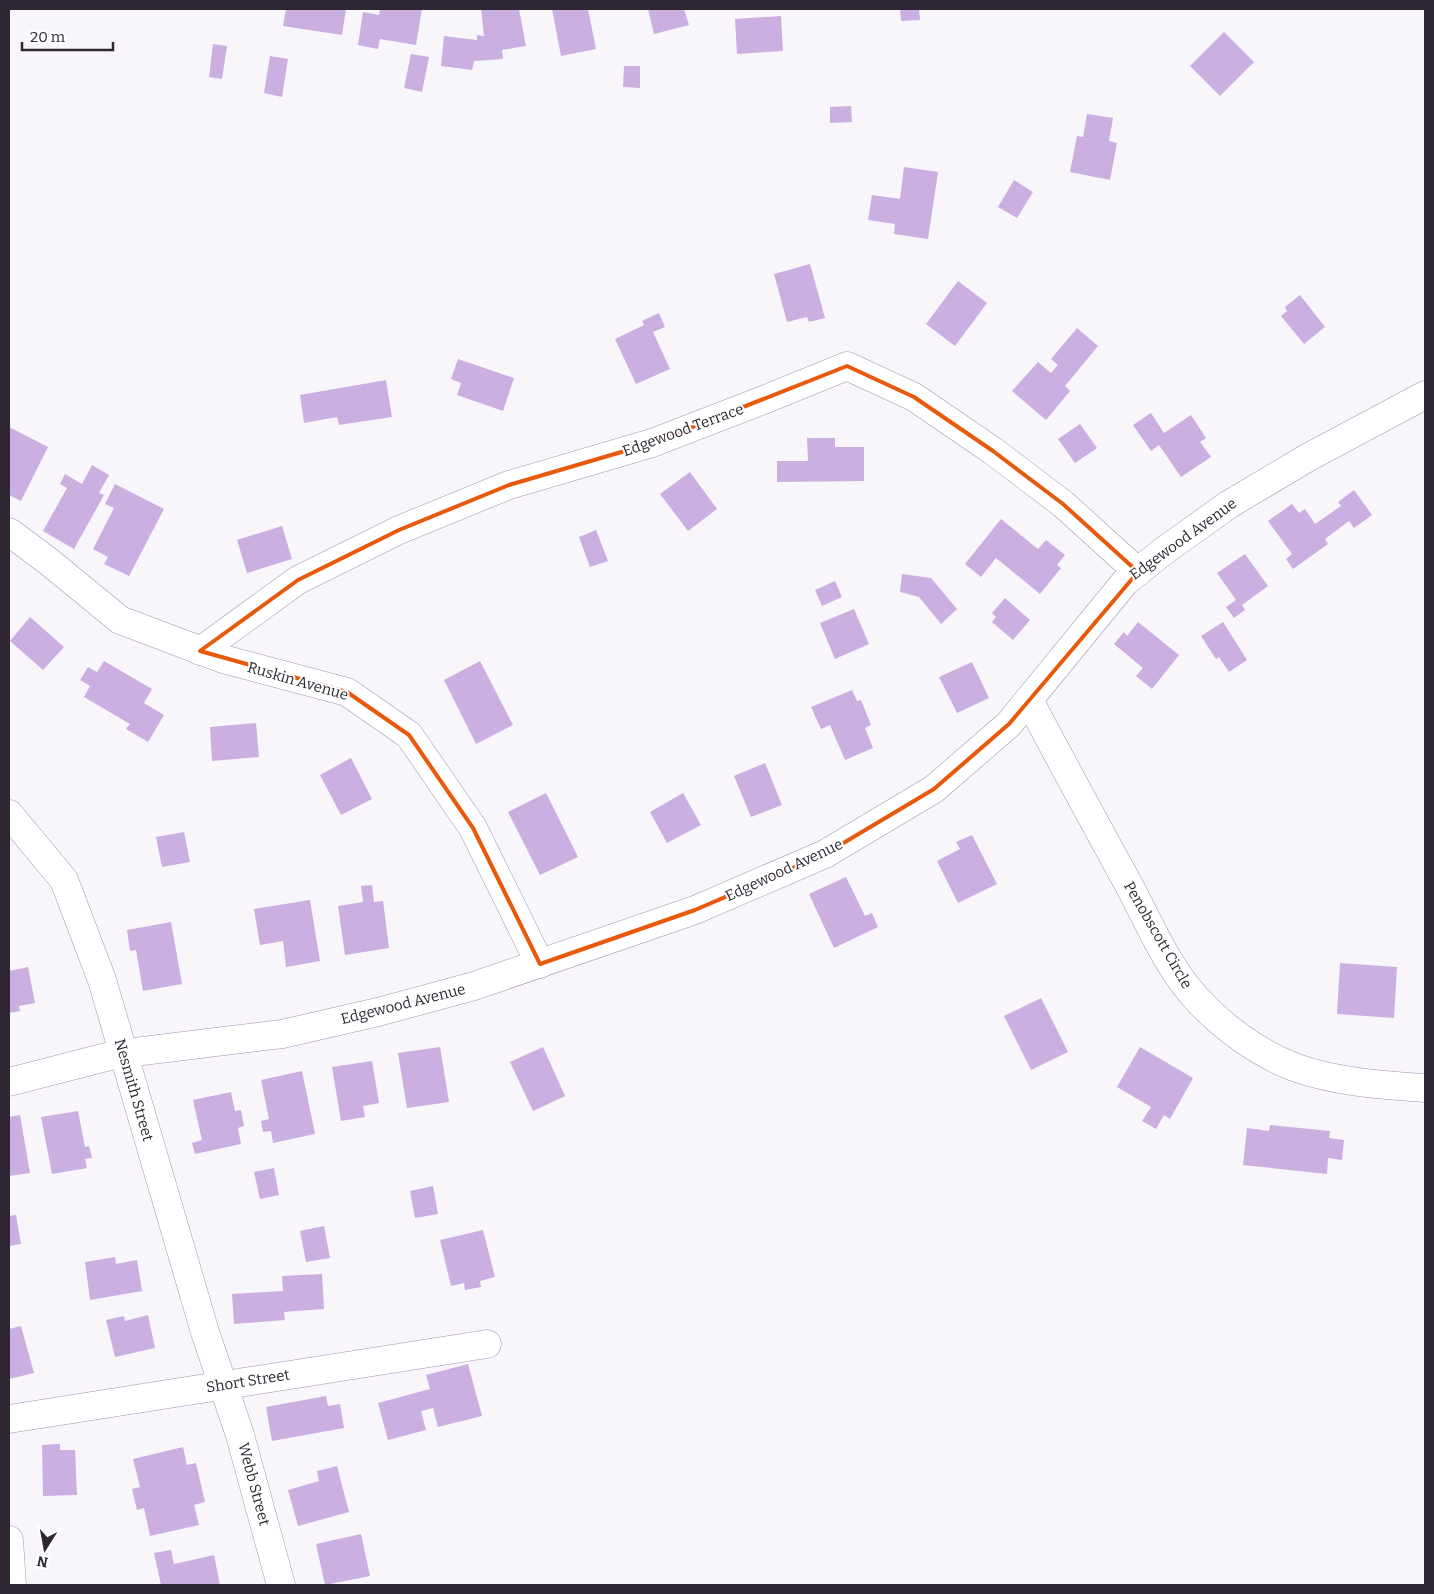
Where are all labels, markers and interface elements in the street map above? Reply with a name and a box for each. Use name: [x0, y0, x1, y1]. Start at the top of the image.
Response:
scale bar: [22, 20, 114, 52]
text: 20 m: [30, 28, 66, 46]
street label: Edgewood Terrace: [620, 400, 746, 460]
street label: Edgewood Avenue: [1126, 494, 1240, 584]
street label: Ruskin Avenue: [246, 658, 350, 704]
street label: Edgewood Avenue: [722, 835, 846, 905]
street label: Penobscott Circle: [1120, 878, 1196, 992]
street label: Edgewood Avenue: [339, 980, 467, 1028]
street label: Nesmith Street: [111, 1037, 157, 1144]
street label: Short Street: [205, 1365, 292, 1396]
street label: Webb Street: [234, 1441, 274, 1528]
north arrow: [20, 1524, 70, 1574]
text: N: [36, 1552, 50, 1571]

